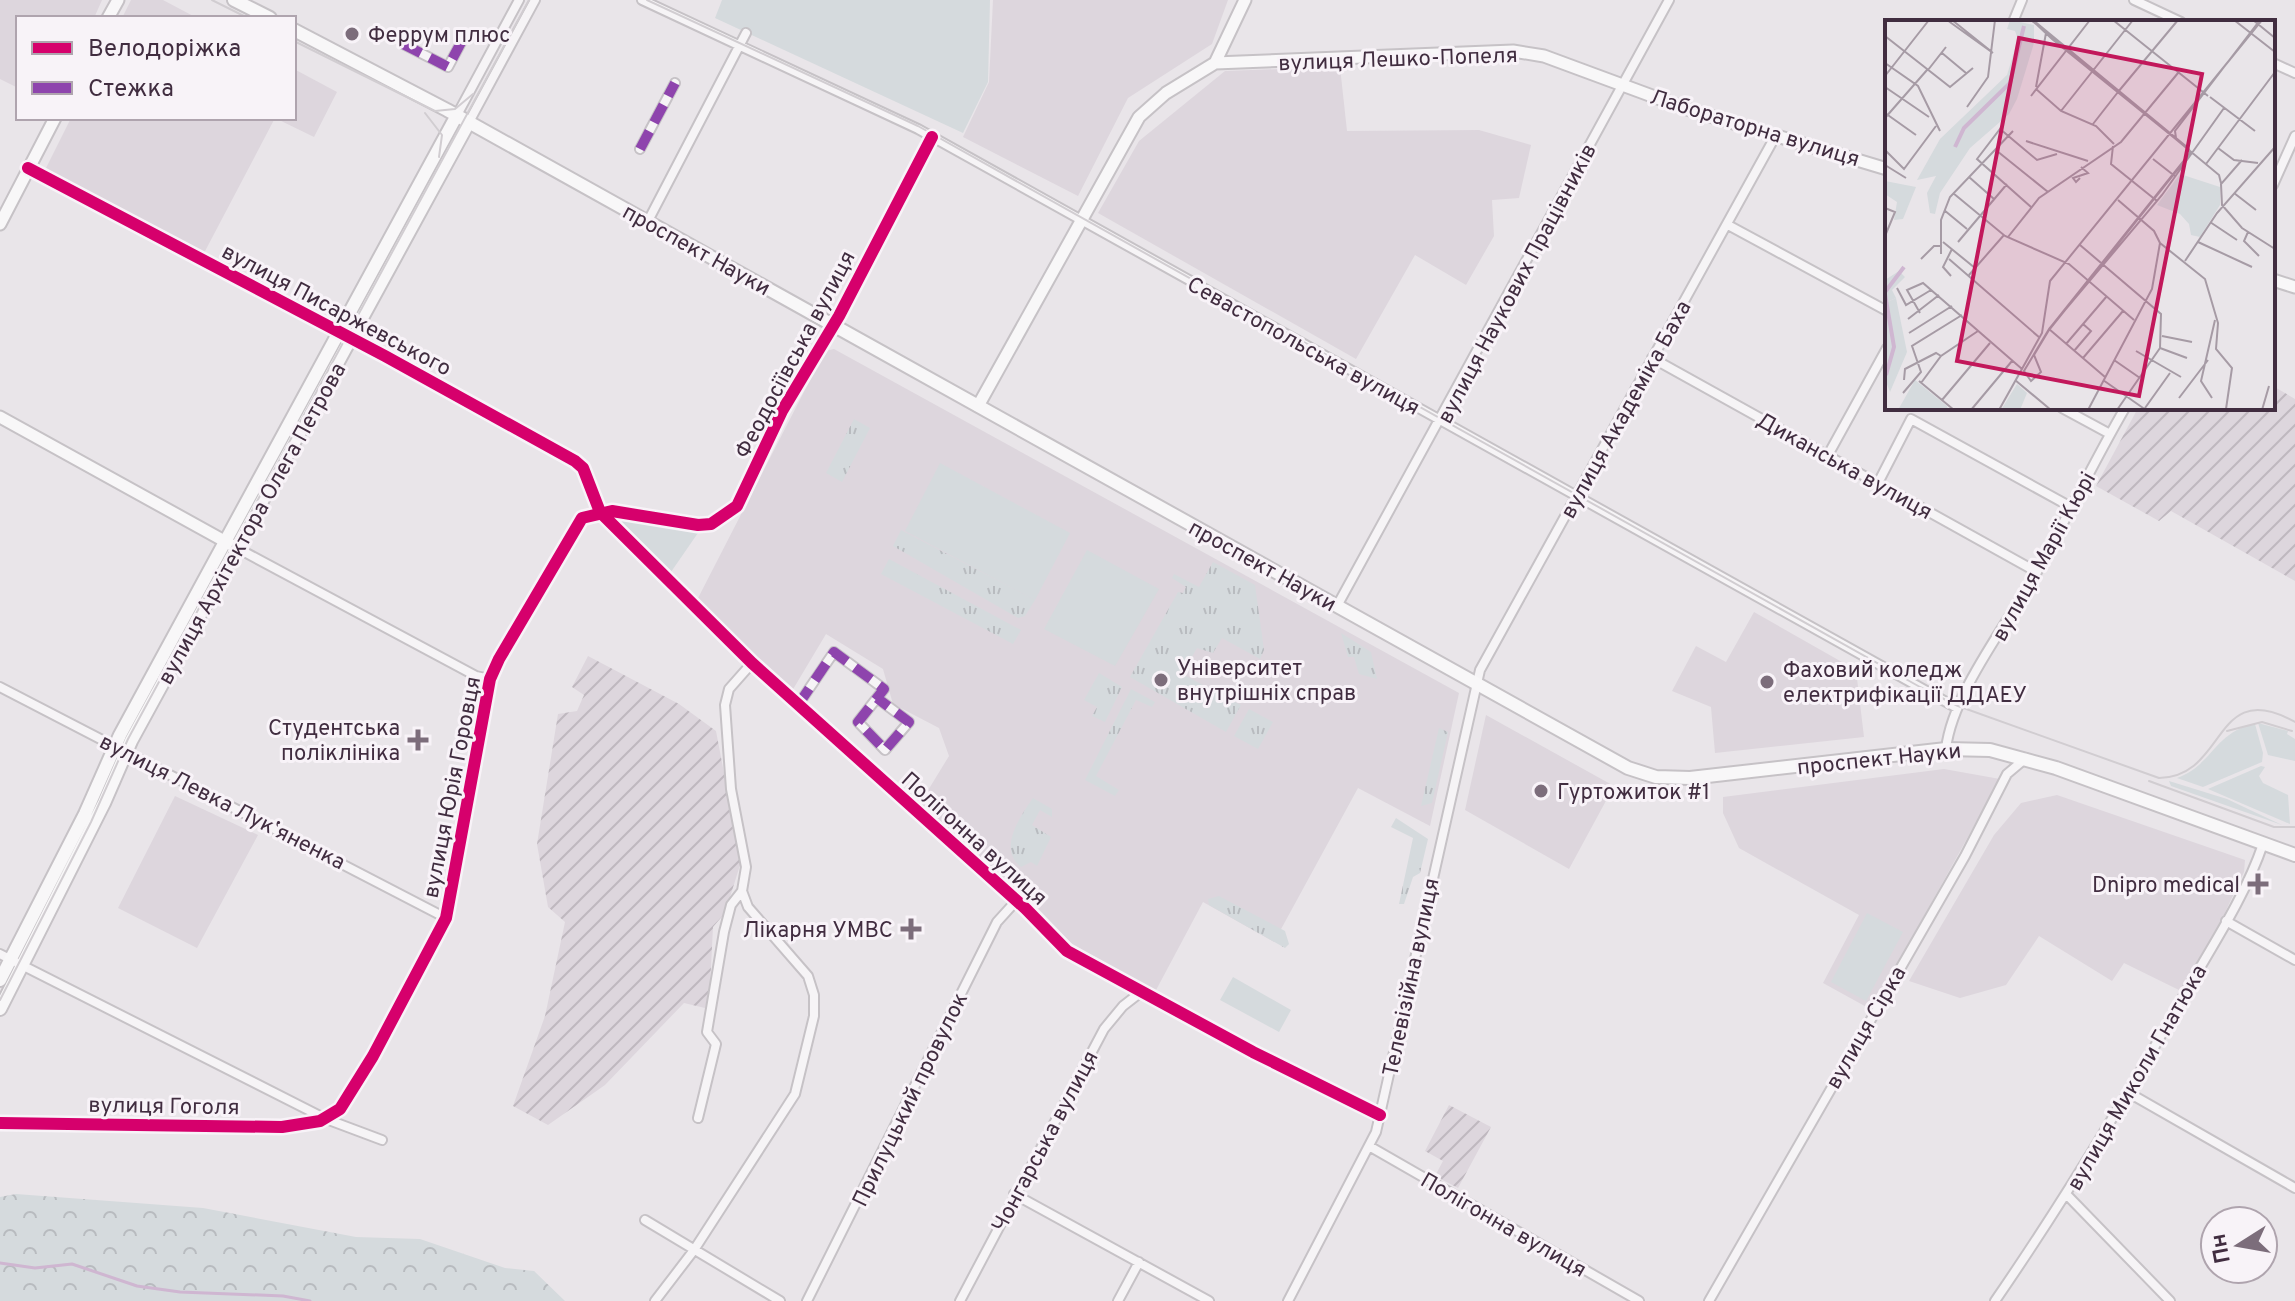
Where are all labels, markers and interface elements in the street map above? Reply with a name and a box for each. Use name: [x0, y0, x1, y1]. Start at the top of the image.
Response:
legend: [16, 16, 296, 120]
inset map: [1885, 20, 2275, 410]
place label: Феррум плюс: [368, 23, 510, 50]
marker: Феррум плюс: [343, 25, 361, 43]
text: Велодоріжка: [88, 35, 241, 65]
street label: вулиця Лешко-Попеля: [1278, 43, 1518, 78]
text: Стежка: [88, 75, 174, 105]
street label: Лабораторна вулиця: [1646, 85, 1862, 174]
street label: вулиця Наукових Працівників: [1433, 140, 1604, 429]
street label: проспект Науки: [617, 199, 775, 303]
street label: вулиця Писаржевського: [216, 239, 455, 383]
street label: Феодосіївська вулиця: [730, 247, 862, 464]
street label: Севастопольська вулиця: [1182, 272, 1424, 423]
street label: вулиця Академіка Баха: [1556, 297, 1698, 524]
street label: вулиця Архітектора Олега Петрова: [153, 359, 353, 690]
street label: Диканська вулиця: [1751, 408, 1936, 527]
street label: вулиця Марії Кюрі: [1987, 468, 2103, 647]
street label: проспект Науки: [1183, 515, 1341, 619]
place label: Університет внутрішніх справ: [1177, 656, 1356, 708]
place label: Фаховий коледж електрифікації ДДАЕУ: [1783, 658, 2027, 710]
marker: Університет внутрішніх справ: [1152, 671, 1170, 689]
marker: Фаховий коледж електрифікації ДДАЕУ: [1758, 673, 1776, 691]
street label: вулиця Юрія Горовця: [419, 674, 488, 901]
place label: Студентська поліклініка: [268, 716, 400, 768]
street label: вулиця Левка Лукʼяненка: [94, 729, 349, 877]
marker: Студентська поліклініка: [407, 729, 429, 751]
street label: проспект Науки: [1796, 738, 1963, 783]
street label: Полігонна вулиця: [895, 767, 1052, 913]
place label: Гуртожиток #1: [1557, 780, 1710, 807]
marker: Гуртожиток #1: [1532, 782, 1550, 800]
place label: Dnipro medical: [2092, 873, 2240, 900]
marker: Dnipro medical: [2247, 873, 2269, 895]
street label: Телевізійна вулиця: [1378, 876, 1447, 1079]
place label: Лікарня УМВС: [742, 918, 893, 945]
marker: Лікарня УМВС: [900, 918, 922, 940]
street label: вулиця Миколи Гнатюка: [2062, 961, 2214, 1196]
street label: вулиця Сірка: [1821, 962, 1913, 1095]
street label: Прилуцький провулок: [848, 989, 975, 1212]
street label: Чонгарська вулиця: [987, 1047, 1106, 1238]
street label: вулиця Гоголя: [88, 1093, 240, 1122]
street label: Полігонна вулиця: [1415, 1168, 1591, 1285]
north arrow: [2199, 1205, 2279, 1285]
text: Пн: [2206, 1231, 2238, 1265]

